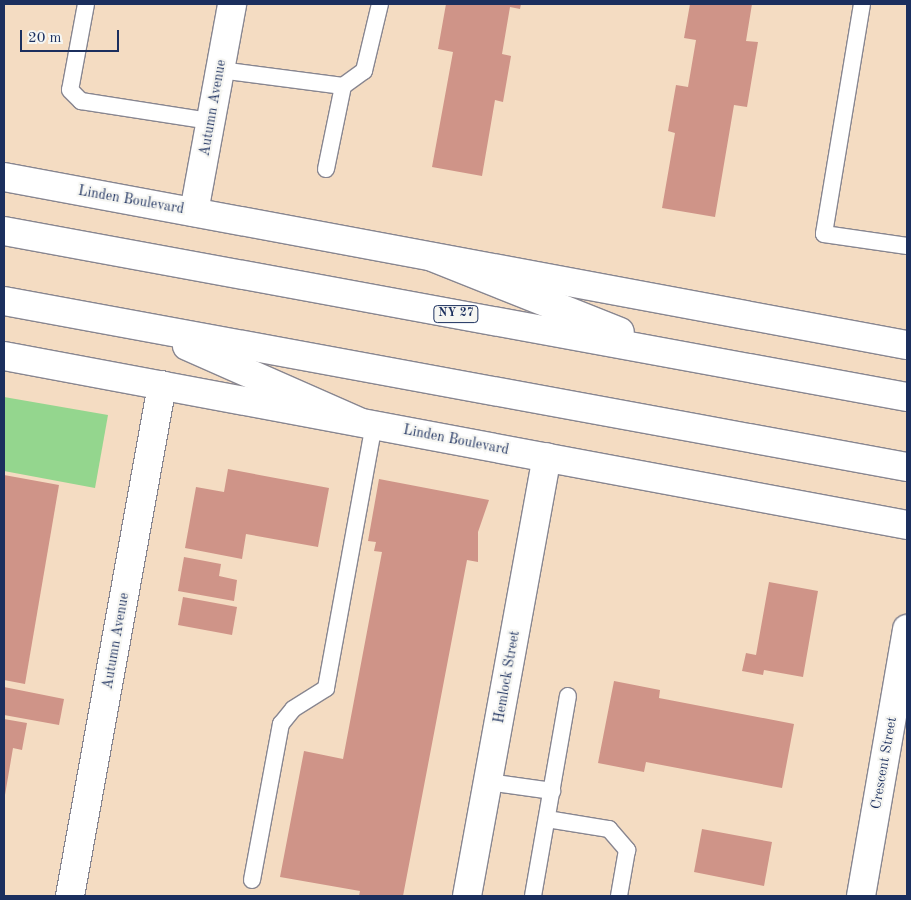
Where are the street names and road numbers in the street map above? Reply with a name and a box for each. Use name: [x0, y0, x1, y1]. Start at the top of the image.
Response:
street label: Autumn Avenue: [196, 58, 230, 158]
street label: Linden Boulevard: [77, 182, 185, 218]
road number: NY 27: [432, 304, 480, 324]
street label: Linden Boulevard: [402, 422, 510, 458]
street label: Autumn Avenue: [99, 591, 133, 691]
street label: Hemlock Street: [491, 629, 523, 725]
street label: Crescent Street: [868, 715, 900, 811]

